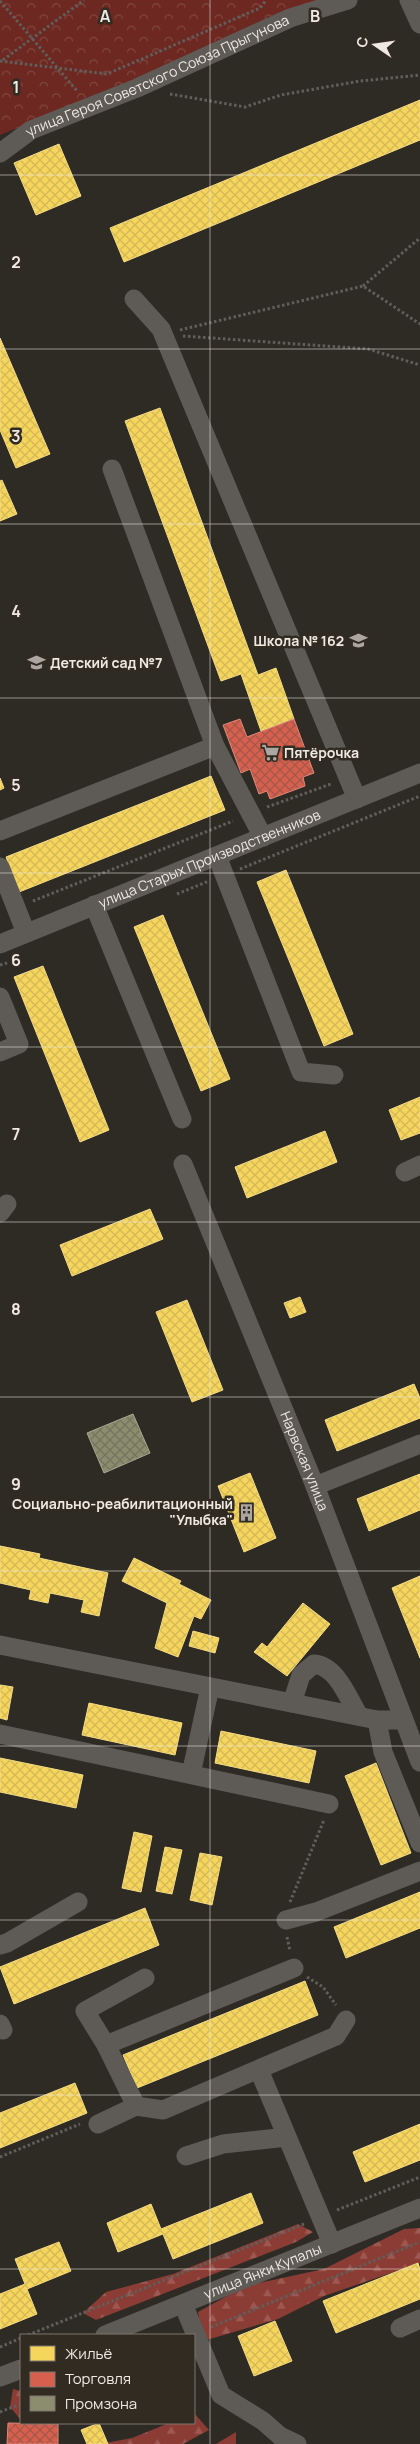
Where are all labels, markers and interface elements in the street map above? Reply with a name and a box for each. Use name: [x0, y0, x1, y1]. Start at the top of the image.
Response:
text: A: [100, 5, 111, 27]
text: B: [310, 5, 320, 27]
street label: улица Героя Советского Союза Прыгунова: [21, 10, 292, 140]
north arrow: [350, 20, 400, 70]
text: С: [351, 35, 372, 49]
text: 1: [12, 76, 20, 98]
text: 2: [11, 251, 21, 273]
text: 3: [11, 425, 21, 447]
text: 4: [11, 600, 21, 622]
place label: Школа № 162: [254, 631, 344, 650]
school or university icon: Школа № 162: [348, 631, 368, 651]
school or university icon: Детский сад №7: [26, 653, 46, 673]
place label: Детский сад №7: [50, 653, 162, 672]
supermarket icon: Пятёрочка: [260, 743, 280, 763]
place label: Пятёрочка: [284, 743, 359, 762]
text: 5: [11, 774, 21, 796]
street label: улица Старых Производственников: [95, 804, 323, 912]
text: 6: [11, 949, 21, 971]
text: 7: [12, 1123, 20, 1145]
text: 8: [11, 1298, 21, 1320]
street label: Нарвская улица: [276, 1408, 334, 1513]
text: 9: [11, 1473, 21, 1495]
place label: Социально-реабилитационный "Улыбка": [12, 1494, 233, 1529]
building icon: Социально-реабилитационный "Улыбка": [237, 1502, 257, 1522]
street label: улица Янки Купалы: [201, 2239, 324, 2303]
legend: [20, 2334, 195, 2424]
text: Жильё: [65, 2343, 113, 2364]
text: Торговля: [65, 2368, 131, 2389]
text: Промзона: [65, 2393, 137, 2414]

